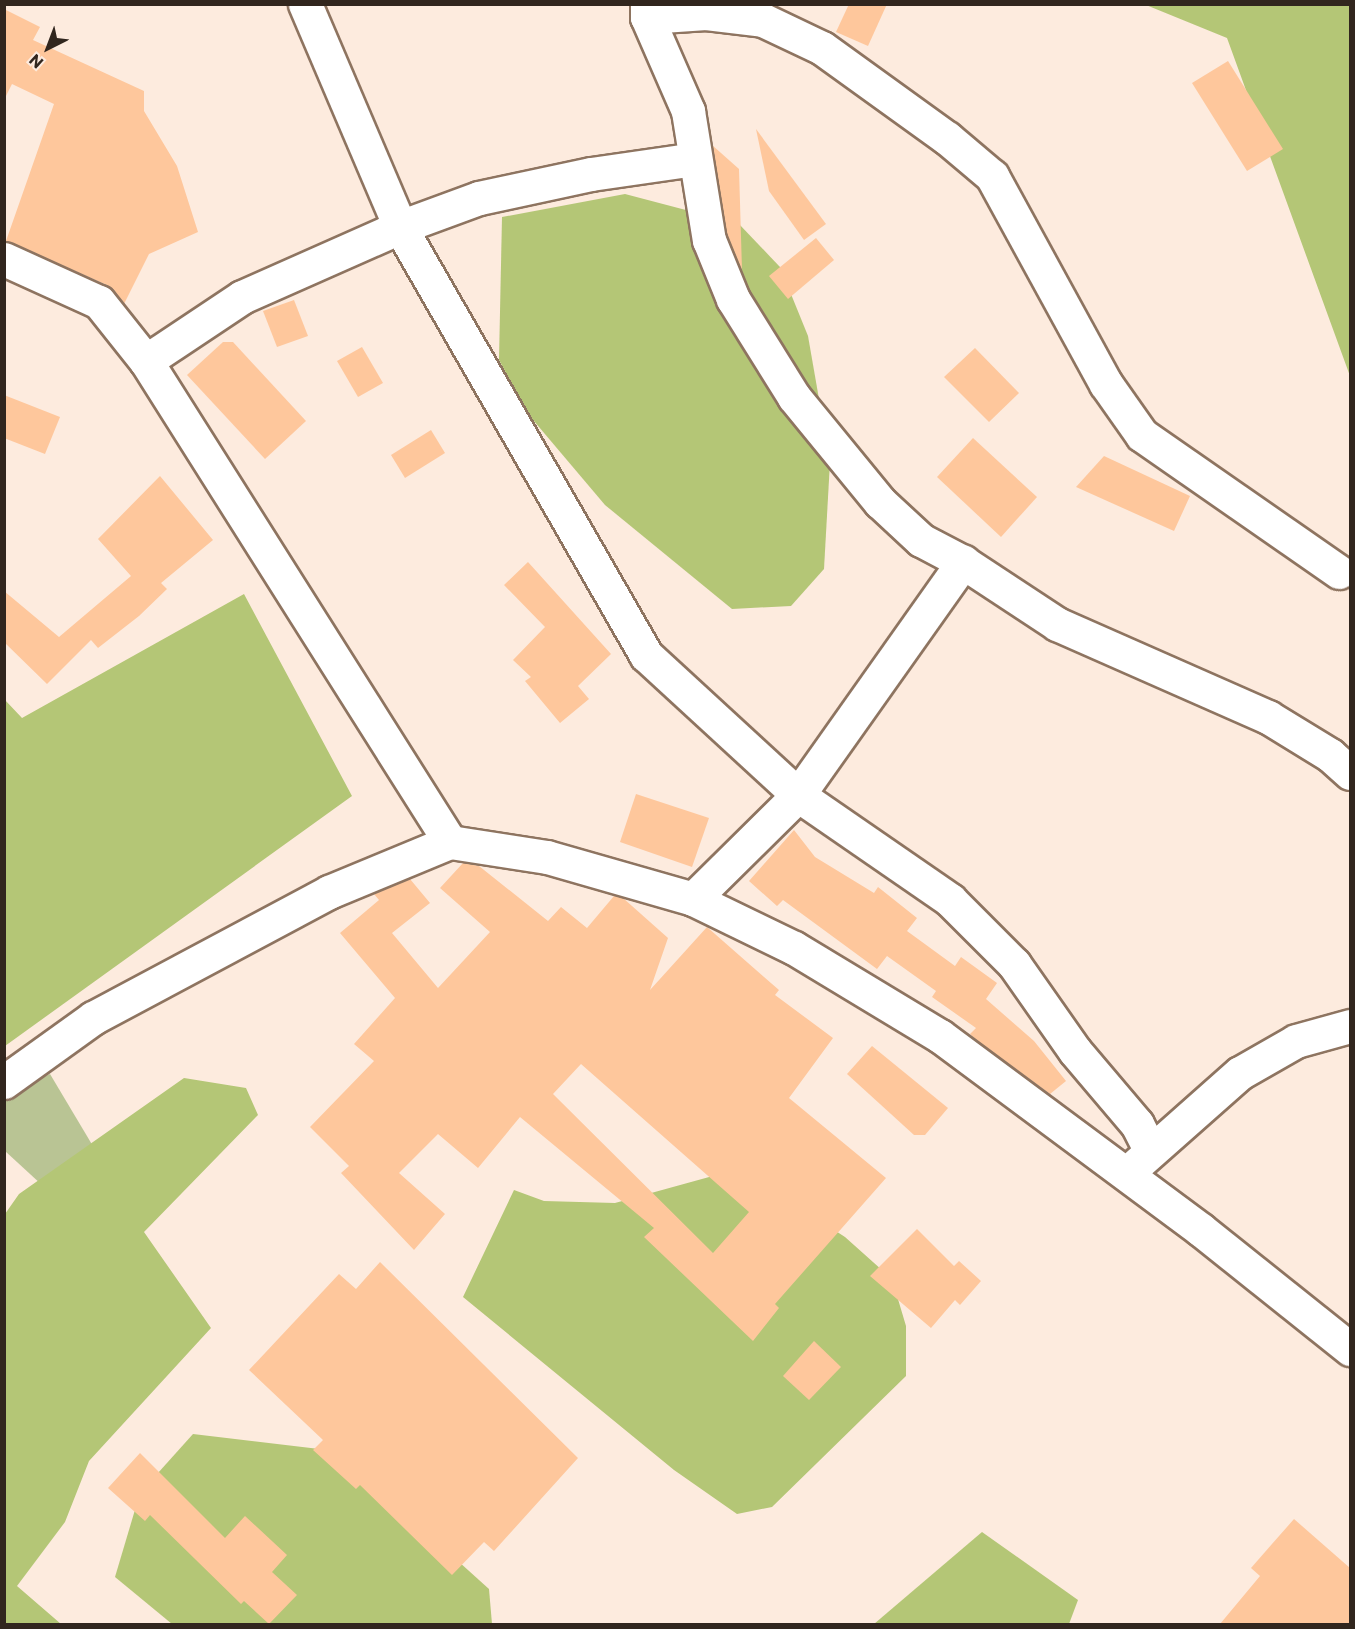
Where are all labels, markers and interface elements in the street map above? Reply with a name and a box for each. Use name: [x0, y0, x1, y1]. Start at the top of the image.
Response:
north arrow: [18, 18, 78, 78]
text: N: [25, 51, 46, 73]

